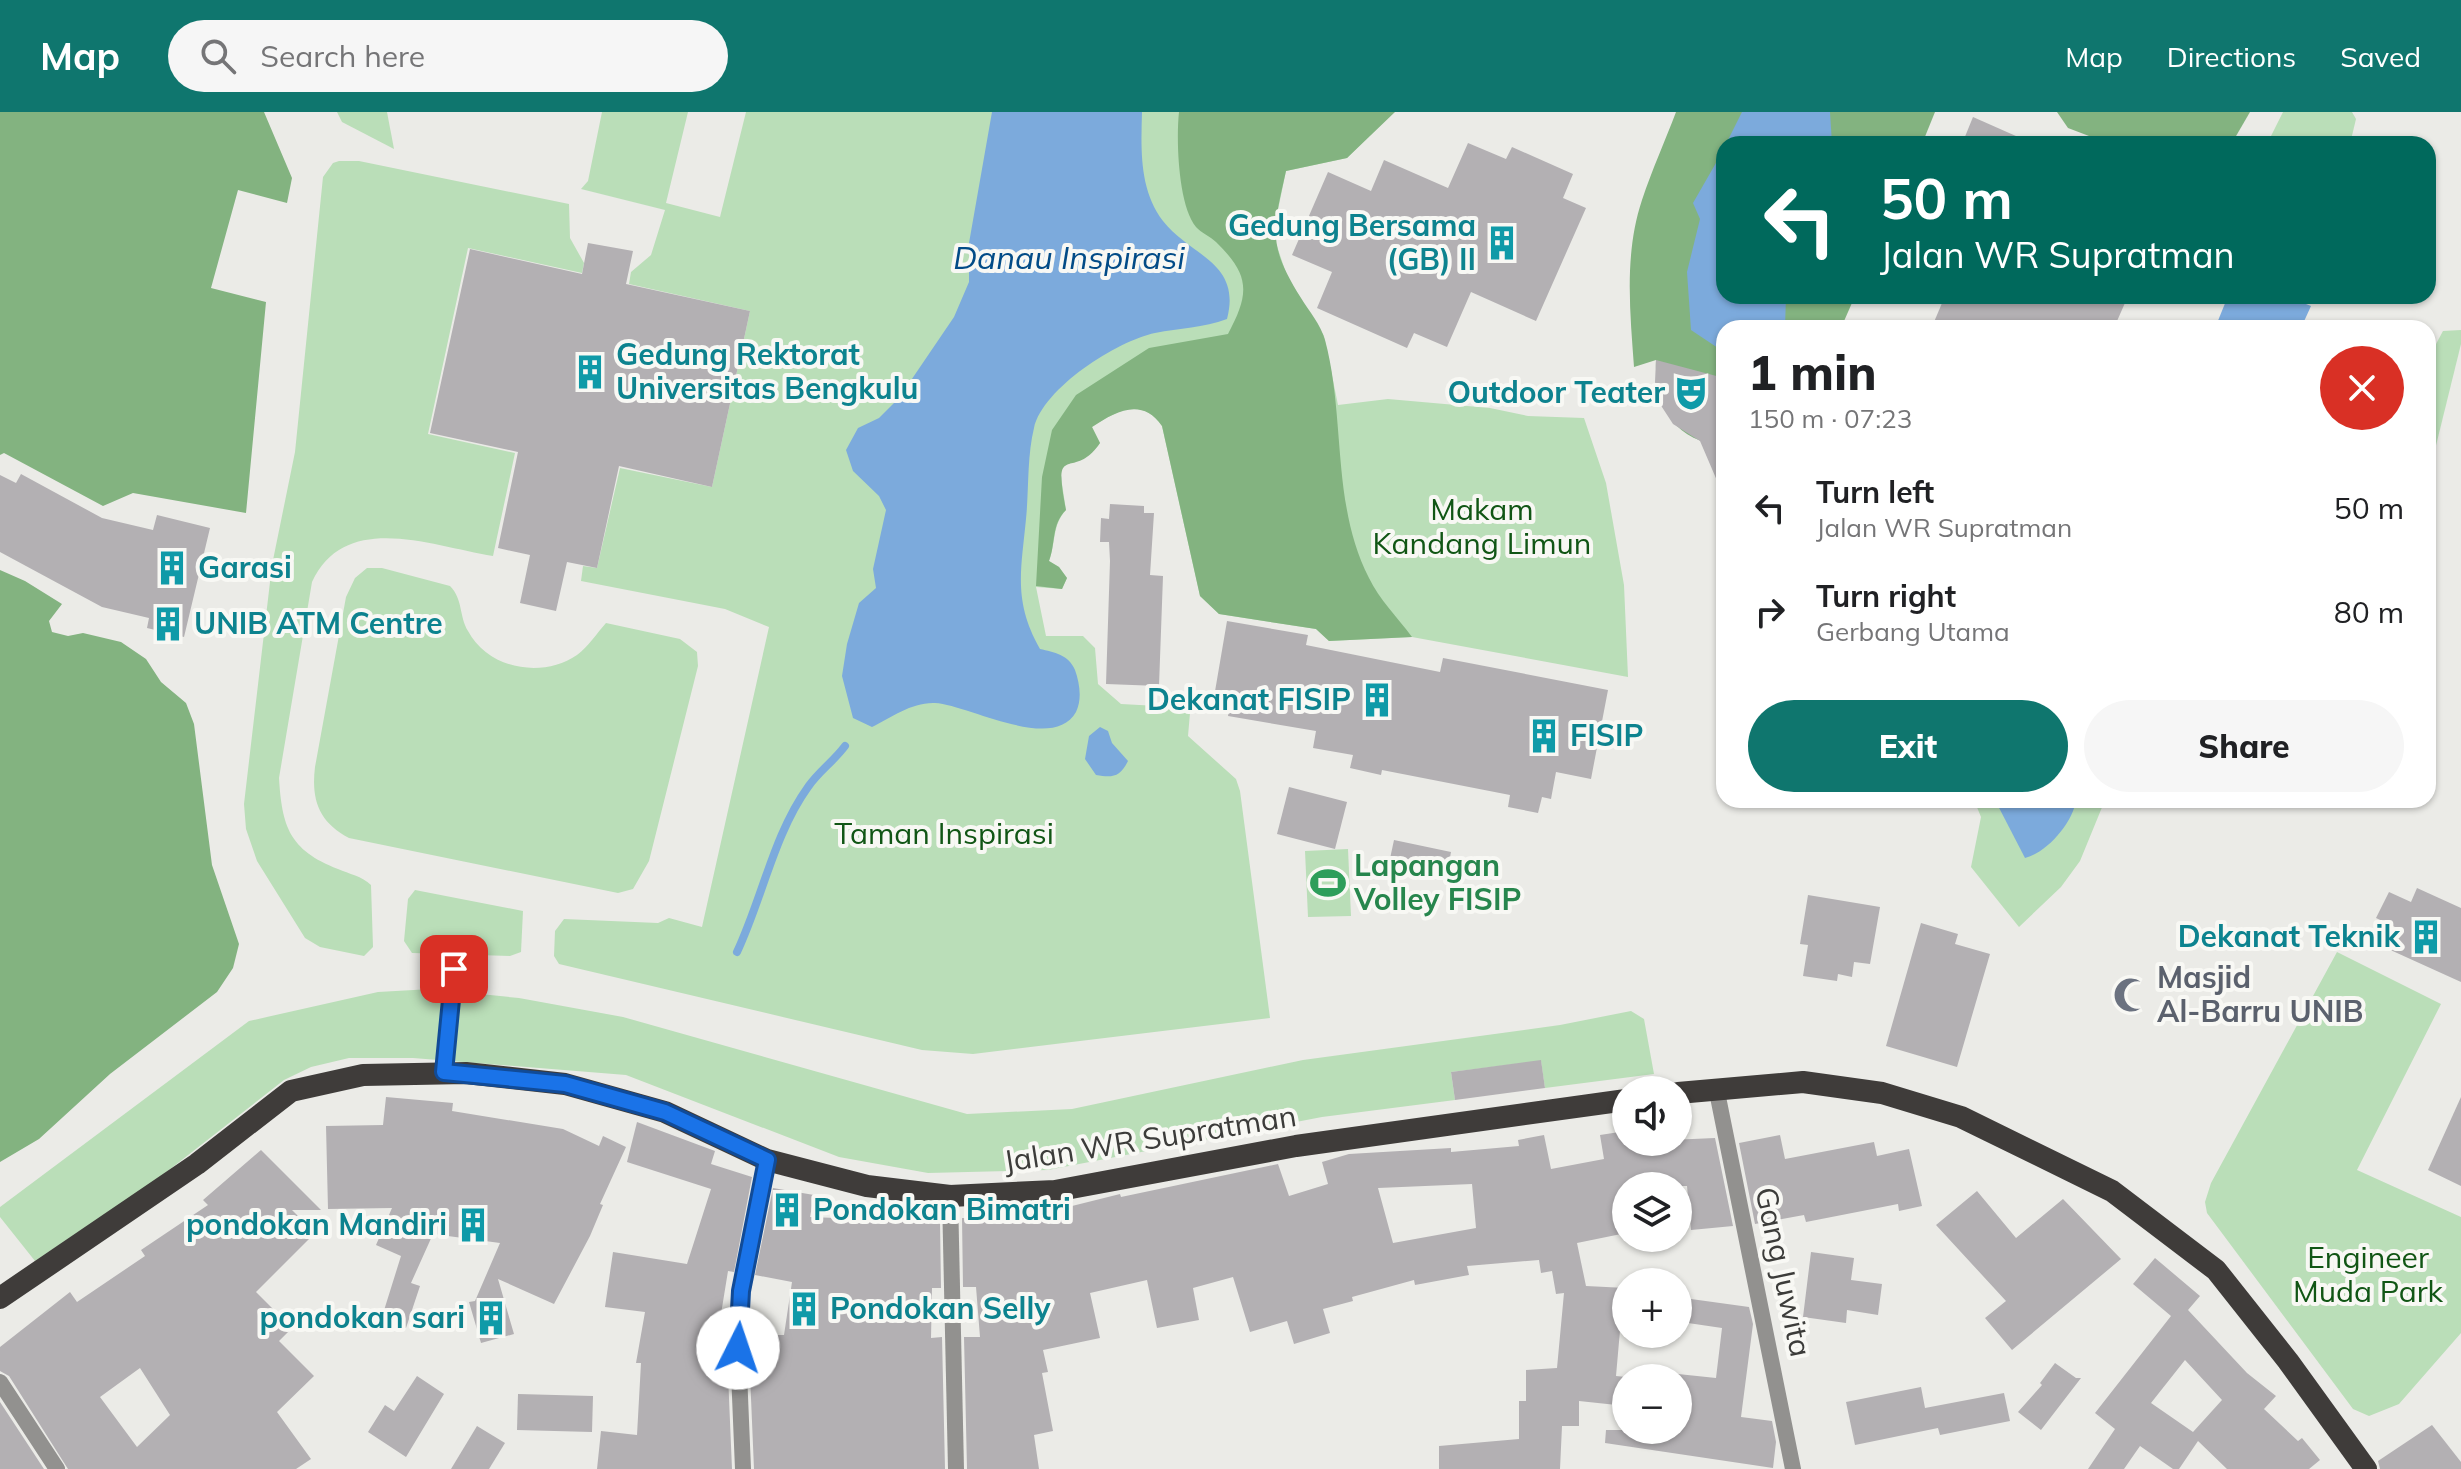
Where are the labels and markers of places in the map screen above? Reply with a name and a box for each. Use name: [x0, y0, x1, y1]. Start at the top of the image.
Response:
place label: Gedung Bersama (GB) II: [1228, 206, 1476, 278]
building icon: Gedung Bersama (GB) II: [1483, 224, 1521, 262]
place label: Gedung Rektorat Universitas Bengkulu: [616, 335, 918, 407]
building icon: Gedung Rektorat Universitas Bengkulu: [571, 353, 609, 391]
place label: Outdoor Teater: [1447, 373, 1665, 411]
theatre icon: Outdoor Teater: [1672, 374, 1710, 412]
place label: Garasi: [198, 548, 292, 586]
building icon: Garasi: [153, 549, 191, 587]
place label: UNIB ATM Centre: [194, 604, 443, 642]
building icon: UNIB ATM Centre: [149, 605, 187, 643]
place label: Dekanat FISIP: [1147, 680, 1351, 718]
building icon: Dekanat FISIP: [1358, 681, 1396, 719]
place label: FISIP: [1570, 716, 1644, 754]
building icon: FISIP: [1525, 717, 1563, 755]
place label: Lapangan Volley FISIP: [1353, 846, 1521, 918]
sports icon: Lapangan Volley FISIP: [1309, 864, 1347, 902]
place label: Dekanat Teknik: [2178, 917, 2401, 955]
building icon: Dekanat Teknik: [2407, 918, 2445, 956]
pin: [420, 935, 488, 1003]
place label: Masjid Al-Barru UNIB: [2157, 958, 2364, 1030]
mosque icon: Masjid Al-Barru UNIB: [2112, 976, 2150, 1014]
place label: Pondokan Bimatri: [813, 1190, 1071, 1228]
building icon: Pondokan Bimatri: [768, 1191, 806, 1229]
place label: pondokan Mandiri: [186, 1205, 447, 1243]
building icon: pondokan Mandiri: [454, 1206, 492, 1244]
place label: Pondokan Selly: [830, 1289, 1051, 1327]
building icon: Pondokan Selly: [785, 1290, 823, 1328]
place label: pondokan sari: [260, 1298, 465, 1336]
building icon: pondokan sari: [472, 1299, 510, 1337]

